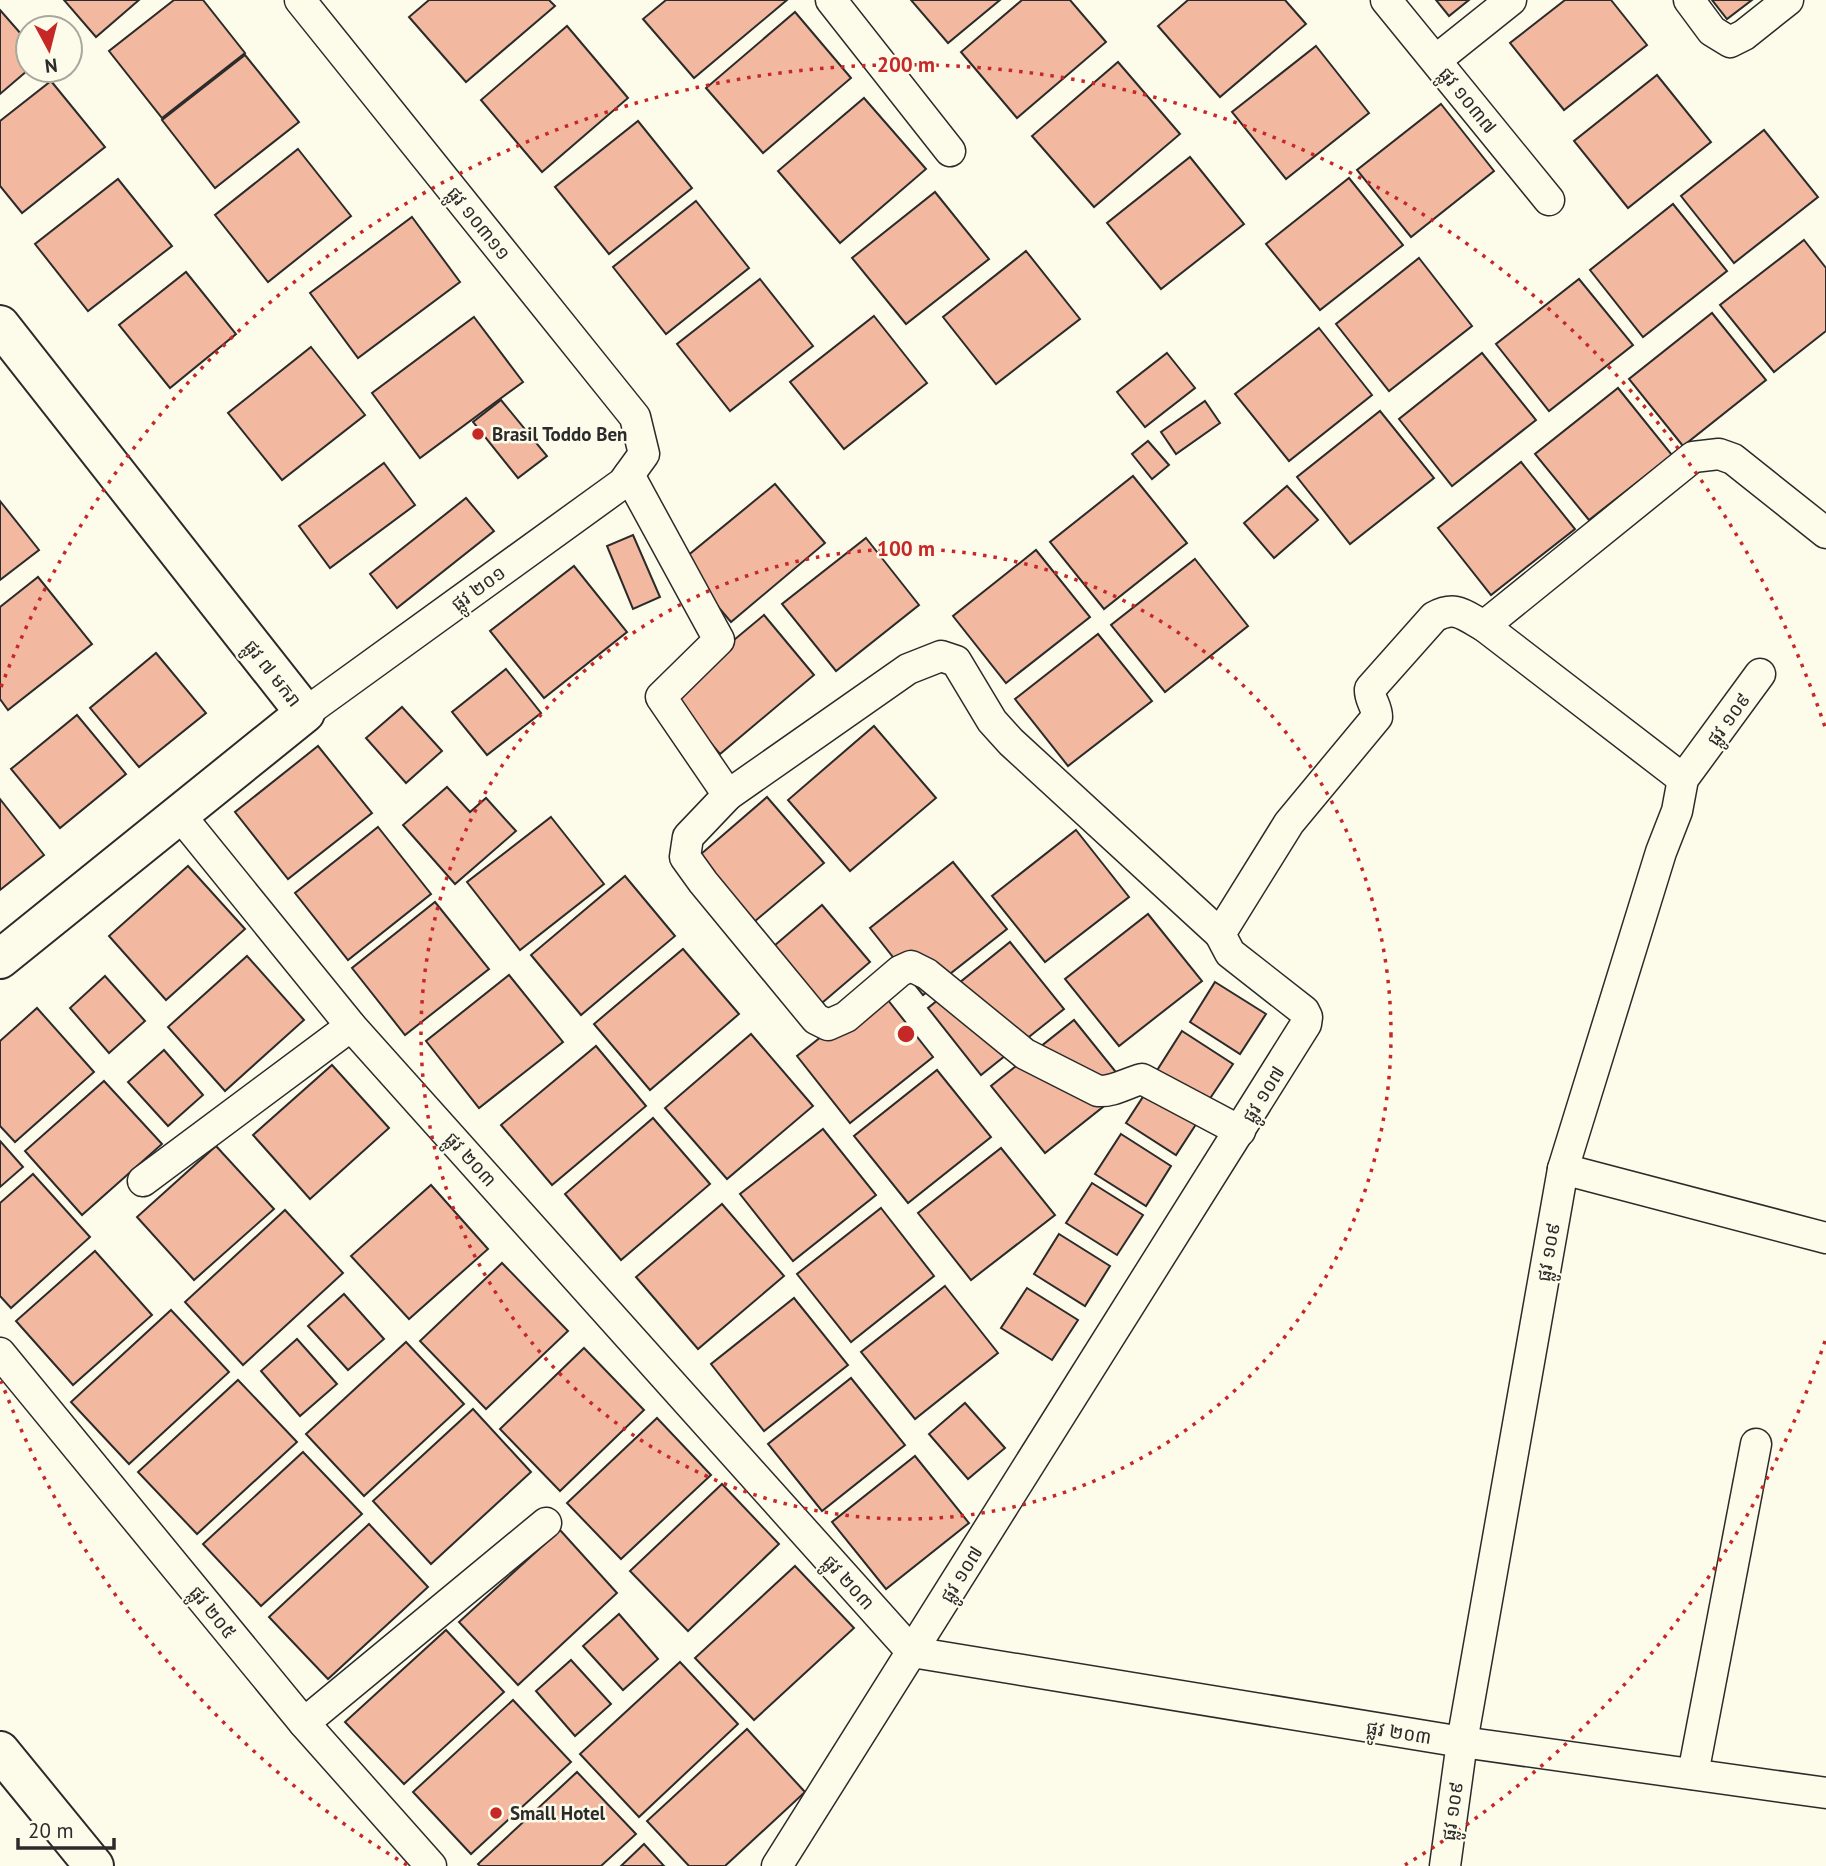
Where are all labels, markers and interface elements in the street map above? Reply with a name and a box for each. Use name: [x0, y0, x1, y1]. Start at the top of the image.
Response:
north arrow: [14, 14, 84, 84]
text: 200 m: [877, 51, 935, 78]
text: N: [43, 53, 59, 79]
street label: ផ្លូវ ១០៣៧: [1430, 62, 1502, 142]
street label: ផ្លូវ ១០៣១១: [438, 181, 516, 268]
place label: Brasil Toddo Ben: [492, 422, 627, 446]
marker: Brasil Toddo Ben: [470, 426, 486, 442]
text: 100 m: [877, 535, 935, 562]
street label: ផ្លូវ ២០១: [446, 560, 513, 620]
street label: ផ្លូវ ៧ មករា: [235, 634, 307, 715]
street label: ផ្លូវ ១០៩: [1701, 688, 1760, 753]
centre of rings: [894, 1022, 918, 1046]
street label: ផ្លូវ ១០៧: [1236, 1061, 1294, 1130]
street label: ផ្លូវ ២០៣: [436, 1126, 502, 1195]
street label: ផ្លូវ ១០៩: [1531, 1221, 1571, 1284]
street label: ផ្លូវ ១០៧: [934, 1541, 992, 1610]
street label: ផ្លូវ ២០៣: [814, 1549, 880, 1618]
street label: ផ្លូវ ២០៥: [180, 1580, 242, 1647]
street label: ផ្លូវ ២០៣: [1364, 1715, 1433, 1755]
street label: ផ្លូវ ១០៩: [1436, 1780, 1474, 1843]
place label: Small Hotel: [510, 1801, 606, 1825]
marker: Small Hotel: [488, 1805, 504, 1821]
scale bar: [18, 1806, 114, 1850]
text: 20 m: [28, 1817, 74, 1844]

